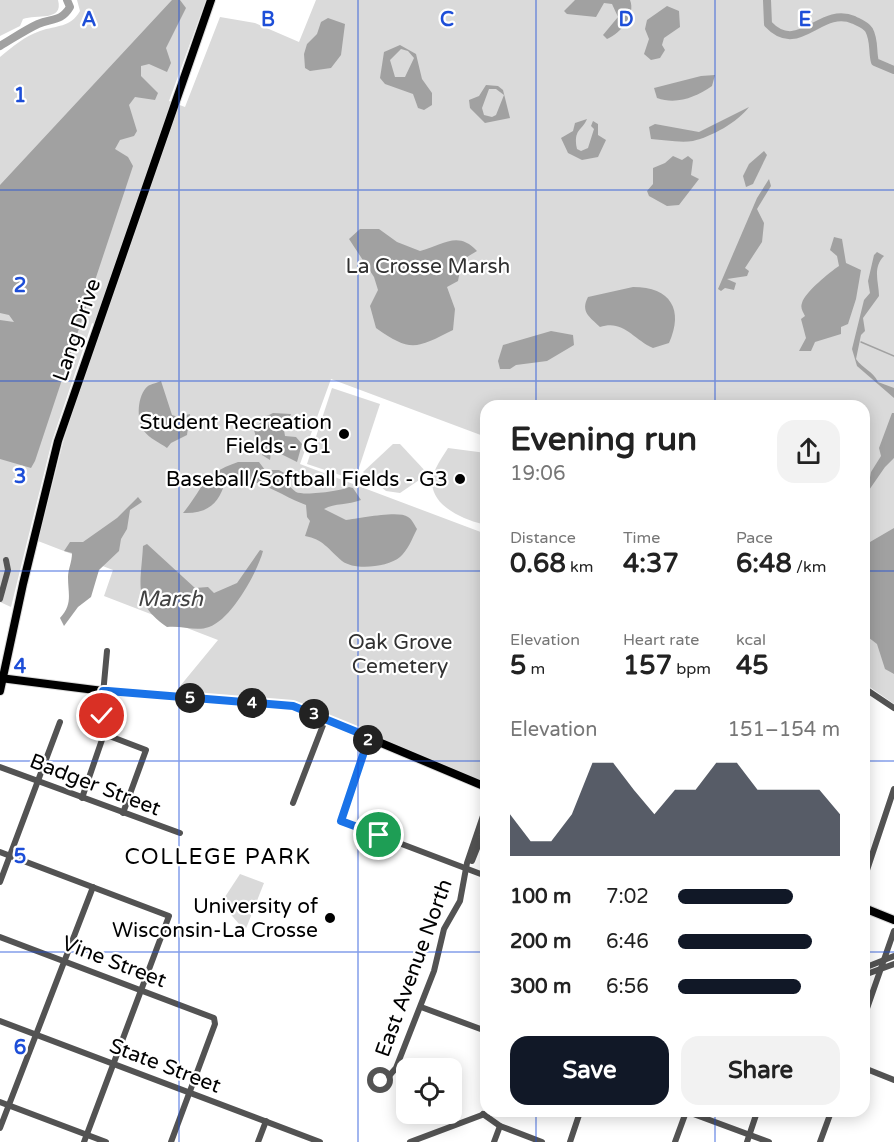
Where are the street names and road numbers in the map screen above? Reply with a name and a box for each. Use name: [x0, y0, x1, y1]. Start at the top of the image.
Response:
street label: Lang Drive: [48, 275, 106, 385]
street label: Badger Street: [26, 749, 164, 821]
street label: East Avenue North: [370, 876, 458, 1060]
street label: Vine Street: [58, 931, 170, 993]
street label: State Street: [106, 1033, 224, 1099]

